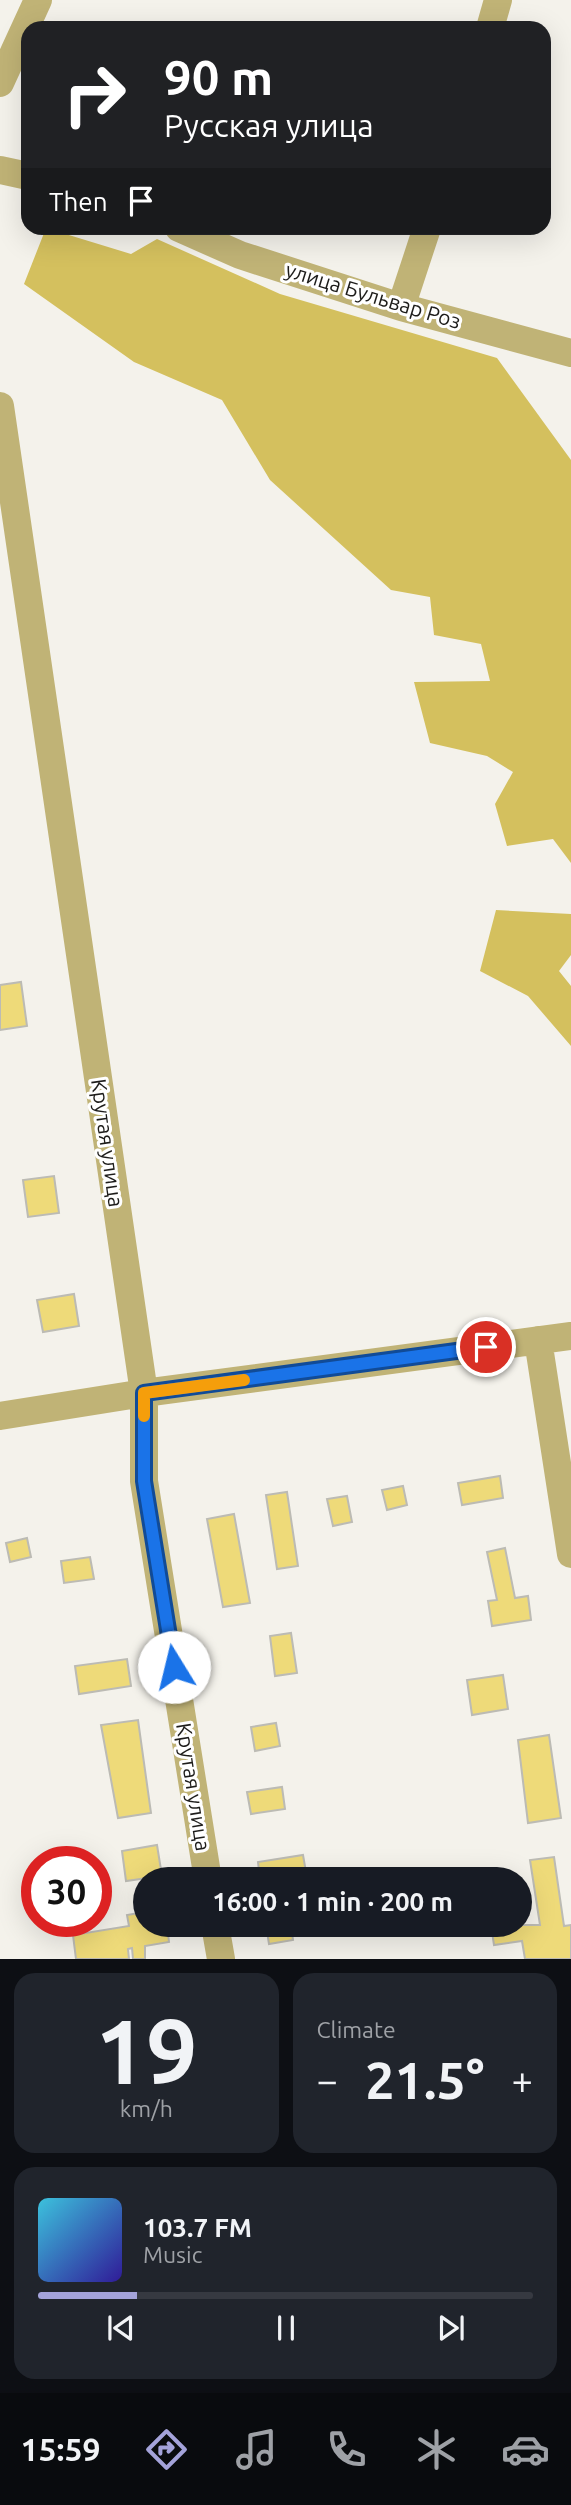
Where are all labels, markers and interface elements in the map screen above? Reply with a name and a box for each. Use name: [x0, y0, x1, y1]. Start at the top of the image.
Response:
icon: right: [49, 49, 140, 140]
text: 90 m: [164, 49, 273, 104]
text: Русская улица: [164, 107, 374, 143]
icon: arrive: [122, 182, 160, 220]
text: Then: [49, 187, 108, 216]
street label: улица Бульвар Роз: [283, 257, 464, 333]
street label: Крутая улица: [87, 1077, 129, 1209]
pin: [456, 1317, 516, 1377]
icon: arrive: [467, 1328, 505, 1366]
position arrow: [137, 1630, 211, 1704]
street label: Крутая улица: [172, 1721, 216, 1853]
speed limit sign: 30: [21, 1846, 112, 1937]
text: 16:00 · 1 min · 200 m: [212, 1887, 453, 1916]
text: 19: [95, 1999, 198, 2101]
text: Climate: [317, 2017, 396, 2042]
text: 21.5°: [365, 2051, 484, 2109]
text: −: [317, 2059, 338, 2101]
text: +: [512, 2059, 533, 2101]
text: km/h: [120, 2096, 173, 2121]
text: 103.7 FM: [143, 2213, 252, 2242]
text: Music: [143, 2242, 202, 2267]
icon: previous: [102, 2309, 140, 2347]
icon: pause: [267, 2309, 305, 2347]
icon: next: [432, 2309, 470, 2347]
icon: directions: [142, 2425, 191, 2474]
icon: music: [232, 2425, 281, 2474]
icon: phone: [322, 2425, 371, 2474]
icon: climate: [412, 2425, 461, 2474]
icon: car: [501, 2425, 550, 2474]
text: 15:59: [20, 2431, 101, 2467]

